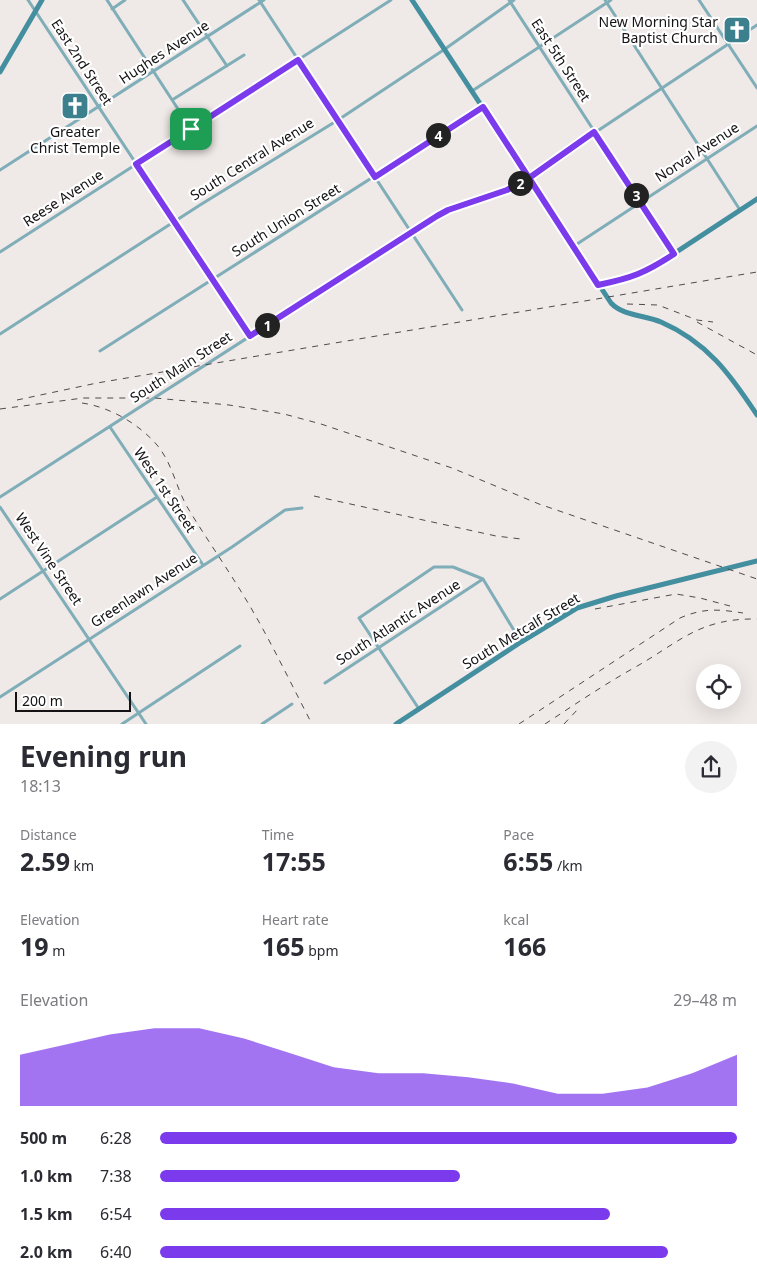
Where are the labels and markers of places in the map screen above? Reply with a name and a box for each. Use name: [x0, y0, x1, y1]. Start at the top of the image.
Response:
place label: New Morning Star Baptist Church: [599, 12, 718, 47]
church icon: New Morning Star Baptist Church: [722, 15, 752, 45]
church icon: Greater Christ Temple: [60, 91, 90, 121]
pin: [170, 108, 212, 150]
place label: Greater Christ Temple: [30, 122, 120, 157]
pin: 4: [426, 122, 450, 148]
pin: 2: [508, 170, 532, 196]
pin: 3: [624, 182, 648, 208]
pin: 1: [254, 312, 280, 338]

